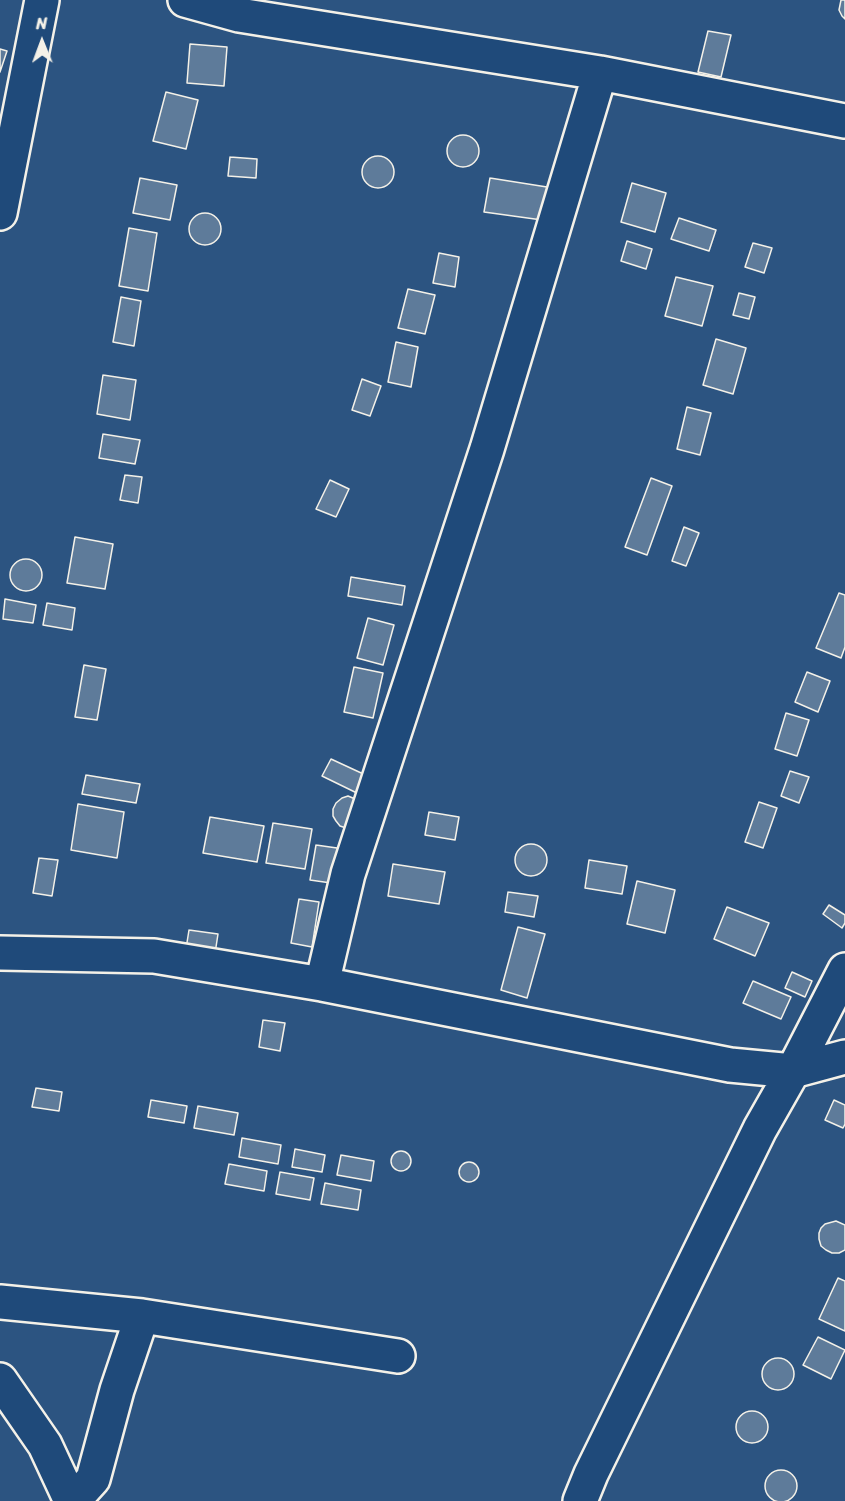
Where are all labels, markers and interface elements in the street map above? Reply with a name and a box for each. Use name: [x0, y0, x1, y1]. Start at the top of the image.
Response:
text: N: [36, 9, 47, 38]
north arrow: [12, 12, 72, 72]

